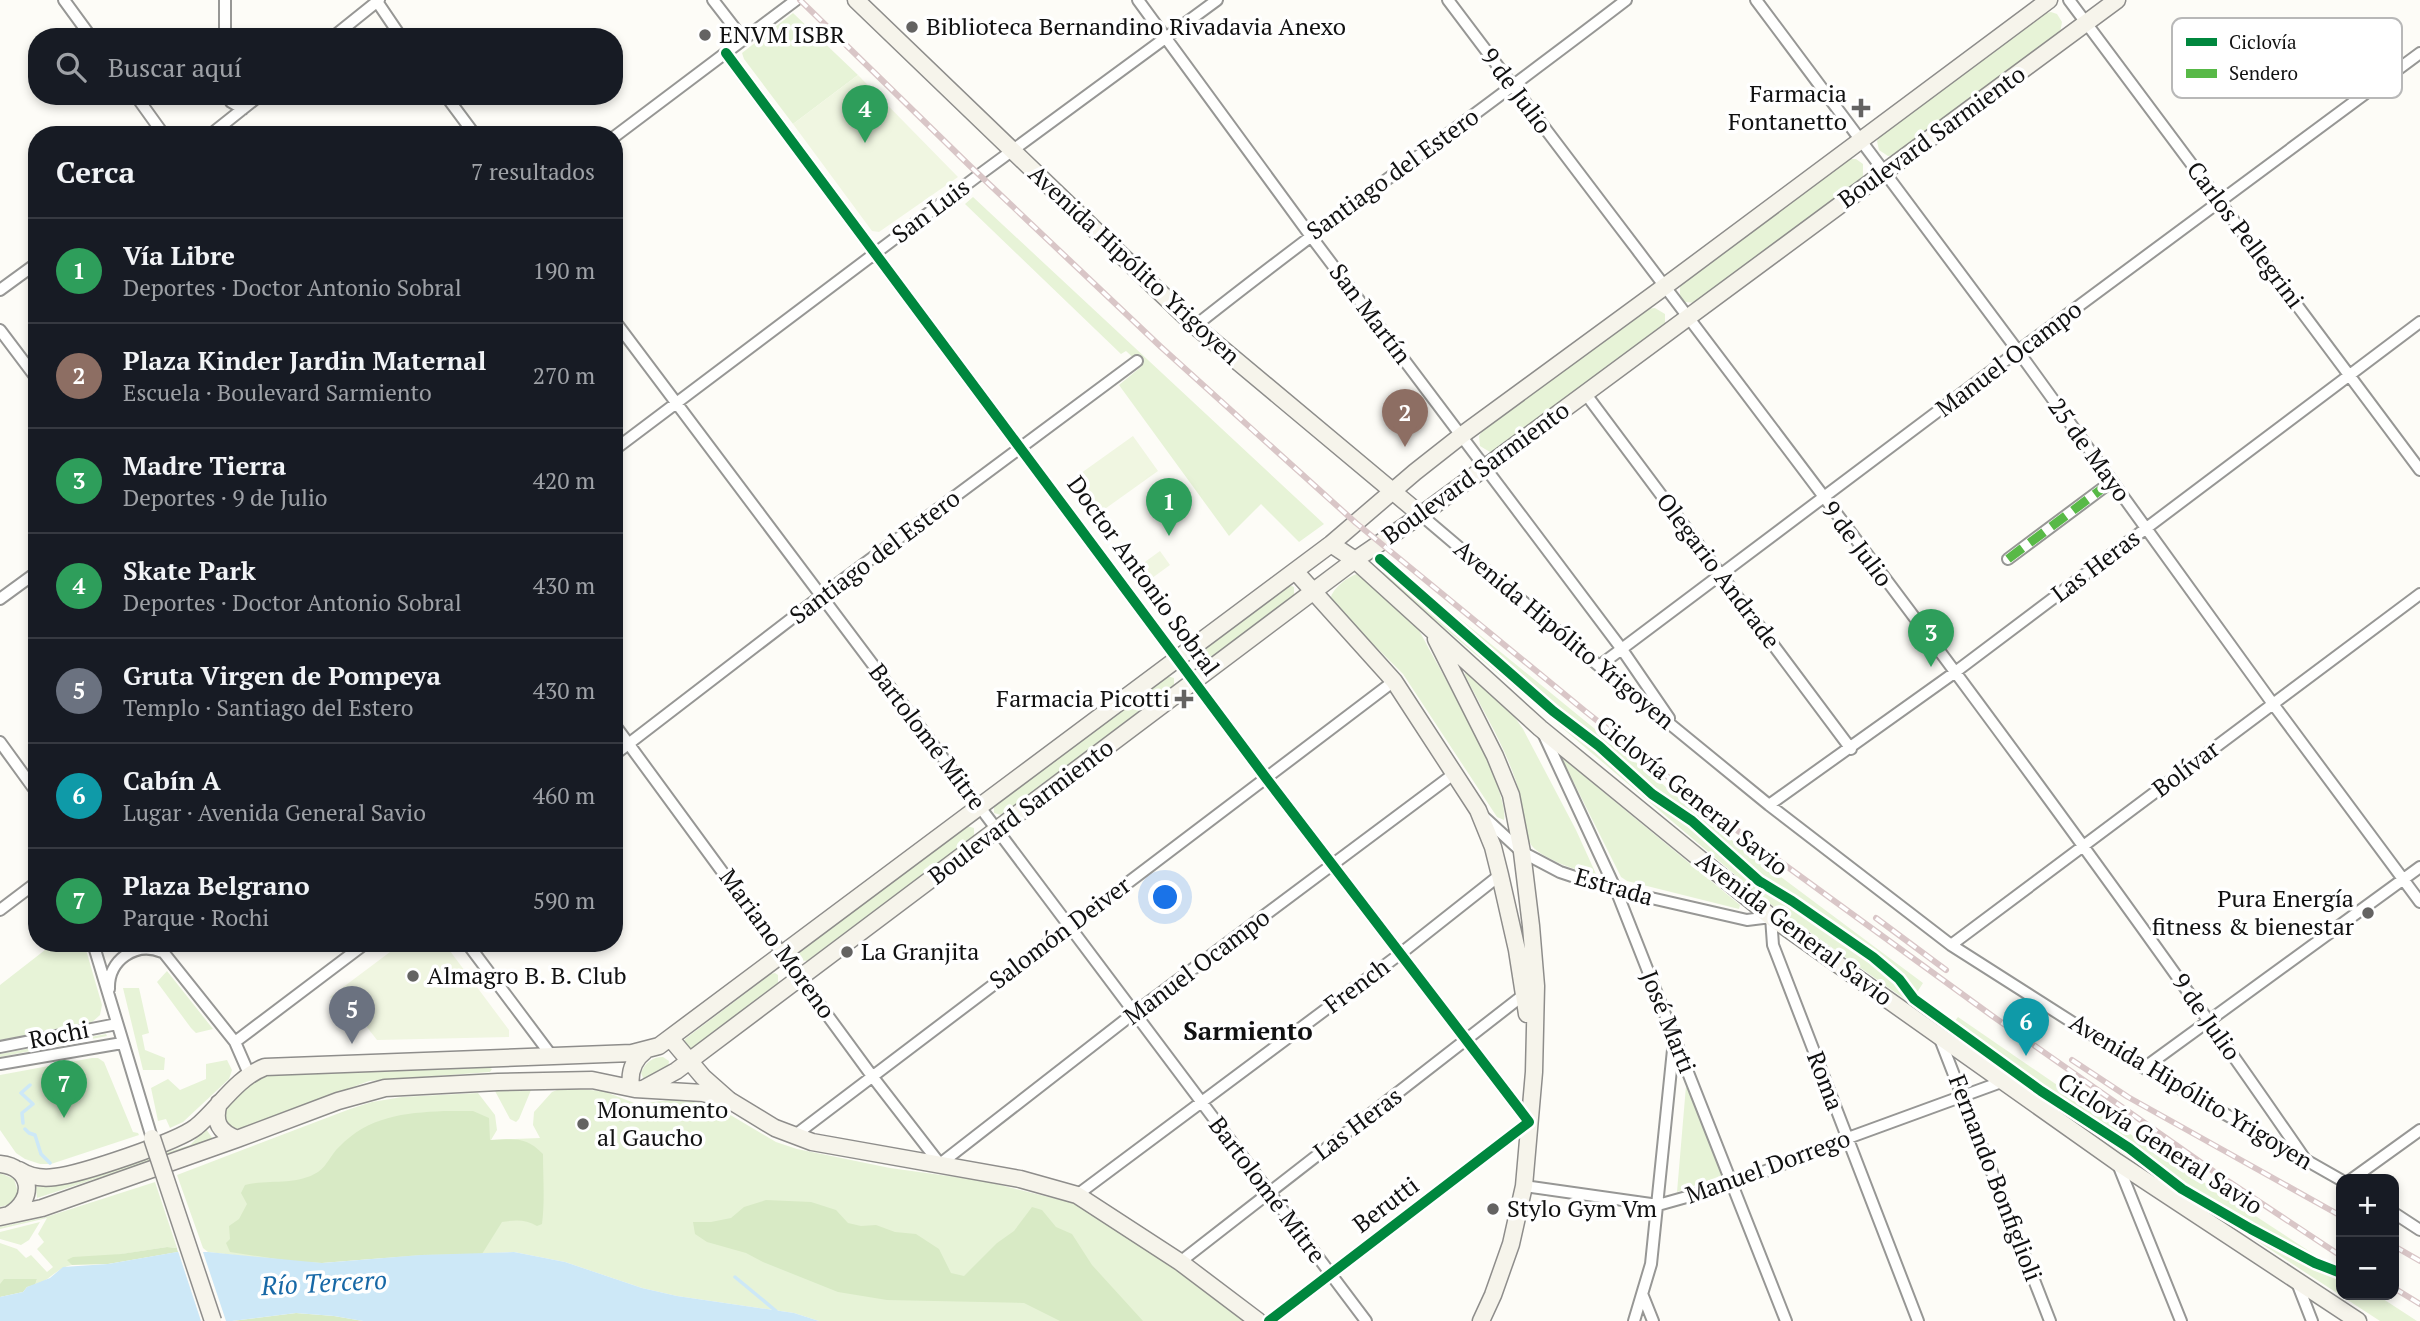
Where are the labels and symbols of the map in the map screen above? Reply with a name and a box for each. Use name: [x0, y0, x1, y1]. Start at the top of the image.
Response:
place label: Biblioteca Bernandino Rivadavia Anexo: [926, 10, 1346, 42]
place label: ENVM ISBR: [719, 18, 846, 50]
legend: [2172, 18, 2402, 98]
marker: Biblioteca Bernandino Rivadavia Anexo: [904, 19, 920, 35]
marker: ENVM ISBR: [697, 27, 713, 43]
text: Ciclovía: [2229, 29, 2297, 54]
street label: 9 de Julio: [1474, 41, 1560, 140]
street label: Boulevard Sarmiento: [1831, 57, 2031, 215]
text: Sendero: [2229, 60, 2298, 85]
place label: Farmacia Fontanetto: [1728, 77, 1847, 137]
pin: 4: [842, 85, 888, 143]
street label: Santiago del Estero: [1300, 100, 1485, 247]
marker: Farmacia Fontanetto: [1853, 100, 1869, 116]
street label: Carlos Pellegrini: [2180, 154, 2312, 314]
street label: Avenida Hipólito Yrigoyen: [1022, 158, 1247, 371]
street label: San Luis: [885, 170, 976, 250]
street label: San Martín: [1323, 257, 1419, 370]
street label: Manuel Ocampo: [1929, 293, 2088, 424]
pin: 2: [1382, 389, 1428, 447]
street label: 25 de Mayo: [2041, 391, 2138, 508]
street label: Boulevard Sarmiento: [1375, 393, 1575, 551]
street label: Doctor Antonio Sobral: [1061, 469, 1227, 682]
pin: 1: [1146, 478, 1192, 536]
street label: Santiago del Estero: [783, 482, 966, 631]
street label: Olegario Andrade: [1650, 486, 1788, 655]
street label: 9 de Julio: [1815, 494, 1901, 593]
street label: Las Heras: [2045, 521, 2146, 609]
street label: Avenida Hipólito Yrigoyen: [1448, 532, 1682, 736]
pin: 3: [1908, 609, 1954, 667]
street label: Bartolomé Mitre: [862, 657, 993, 816]
place label: Farmacia Picotti: [996, 682, 1170, 714]
marker: Farmacia Picotti: [1176, 691, 1192, 707]
street label: Ciclovía General Savio: [1590, 708, 1795, 883]
street label: Boulevard Sarmiento: [921, 731, 1119, 891]
street label: Bolívar: [2145, 732, 2226, 804]
street label: Avenida General Savio: [1690, 844, 1899, 1013]
street label: Estrada: [1571, 860, 1657, 912]
street label: Mariano Moreno: [713, 862, 843, 1025]
street label: Salomón Deiver: [982, 868, 1137, 996]
your location: [1148, 880, 1182, 914]
place label: Pura Energía fitness & bienestar: [2152, 882, 2355, 942]
street label: Manuel Ocampo: [1117, 901, 1276, 1032]
marker: Pura Energía fitness & bienestar: [2360, 905, 2376, 921]
place label: La Granjita: [861, 935, 979, 967]
marker: La Granjita: [839, 944, 855, 960]
street label: French: [1317, 950, 1396, 1020]
place label: Almagro B. B. Club: [427, 959, 627, 991]
street label: José Marti: [1634, 966, 1704, 1078]
street label: 9 de Julio: [2165, 966, 2248, 1066]
marker: Almagro B. B. Club: [405, 968, 421, 984]
pin: 5: [329, 986, 375, 1044]
pin: 6: [2003, 998, 2049, 1056]
street label: Avenida Hipólito Yrigoyen: [2064, 1006, 2319, 1177]
street label: Rochi: [26, 1013, 92, 1056]
district label: Sarmiento: [1183, 1013, 1313, 1047]
street label: Roma: [1800, 1046, 1852, 1115]
pin: 7: [41, 1060, 87, 1118]
street label: Ciclovía General Savio: [2052, 1065, 2269, 1221]
street label: Fernando Bonfiglioli: [1942, 1070, 2050, 1286]
street label: Las Heras: [1307, 1079, 1408, 1167]
place label: Monumento al Gaucho: [597, 1093, 728, 1153]
street label: Bartolomé Mitre: [1202, 1110, 1333, 1269]
marker: Monumento al Gaucho: [575, 1116, 591, 1132]
street label: Manuel Dorrego: [1681, 1121, 1854, 1211]
street label: Berutti: [1346, 1169, 1425, 1240]
place label: Stylo Gym Vm: [1507, 1192, 1657, 1224]
marker: Stylo Gym Vm: [1485, 1201, 1501, 1217]
water label: Río Tercero: [259, 1262, 388, 1302]

